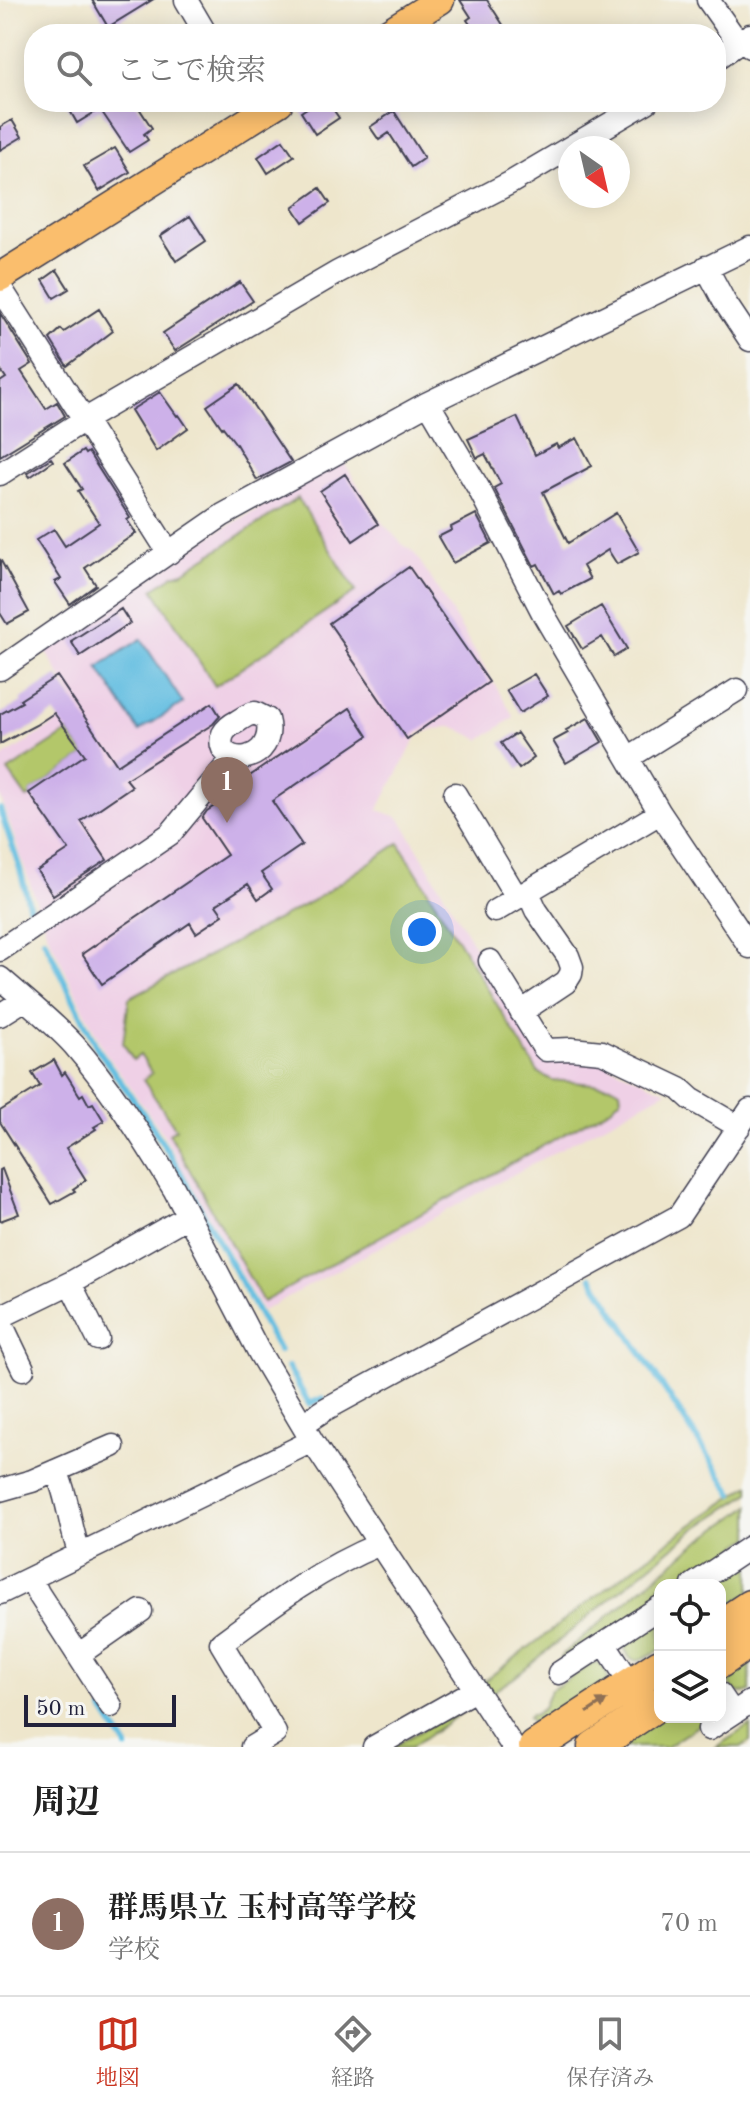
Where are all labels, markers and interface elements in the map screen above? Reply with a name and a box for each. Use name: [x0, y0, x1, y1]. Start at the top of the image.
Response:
search box: [24, 24, 726, 112]
icon: search: [52, 46, 96, 90]
text: ここで検索: [116, 57, 266, 87]
north arrow: [558, 136, 630, 208]
pin: 1: [201, 757, 253, 823]
your location: [402, 912, 442, 952]
map controls: [654, 1579, 726, 1723]
button: locate: [654, 1579, 726, 1651]
button: layers: [654, 1651, 726, 1723]
scale bar: [24, 1691, 176, 1727]
text: 50 m: [36, 1698, 85, 1720]
one-way arrow: [587, 1699, 608, 1714]
text: 周辺: [32, 1787, 100, 1821]
text: 群馬県立 玉村高等学校: [108, 1894, 416, 1924]
text: 1: [50, 1911, 66, 1937]
text: 70 m: [660, 1911, 718, 1937]
text: 学校: [108, 1938, 160, 1964]
tab: 地図: [96, 2012, 140, 2093]
tab: 経路: [331, 2012, 375, 2093]
tab: 保存済み: [566, 2012, 654, 2093]

